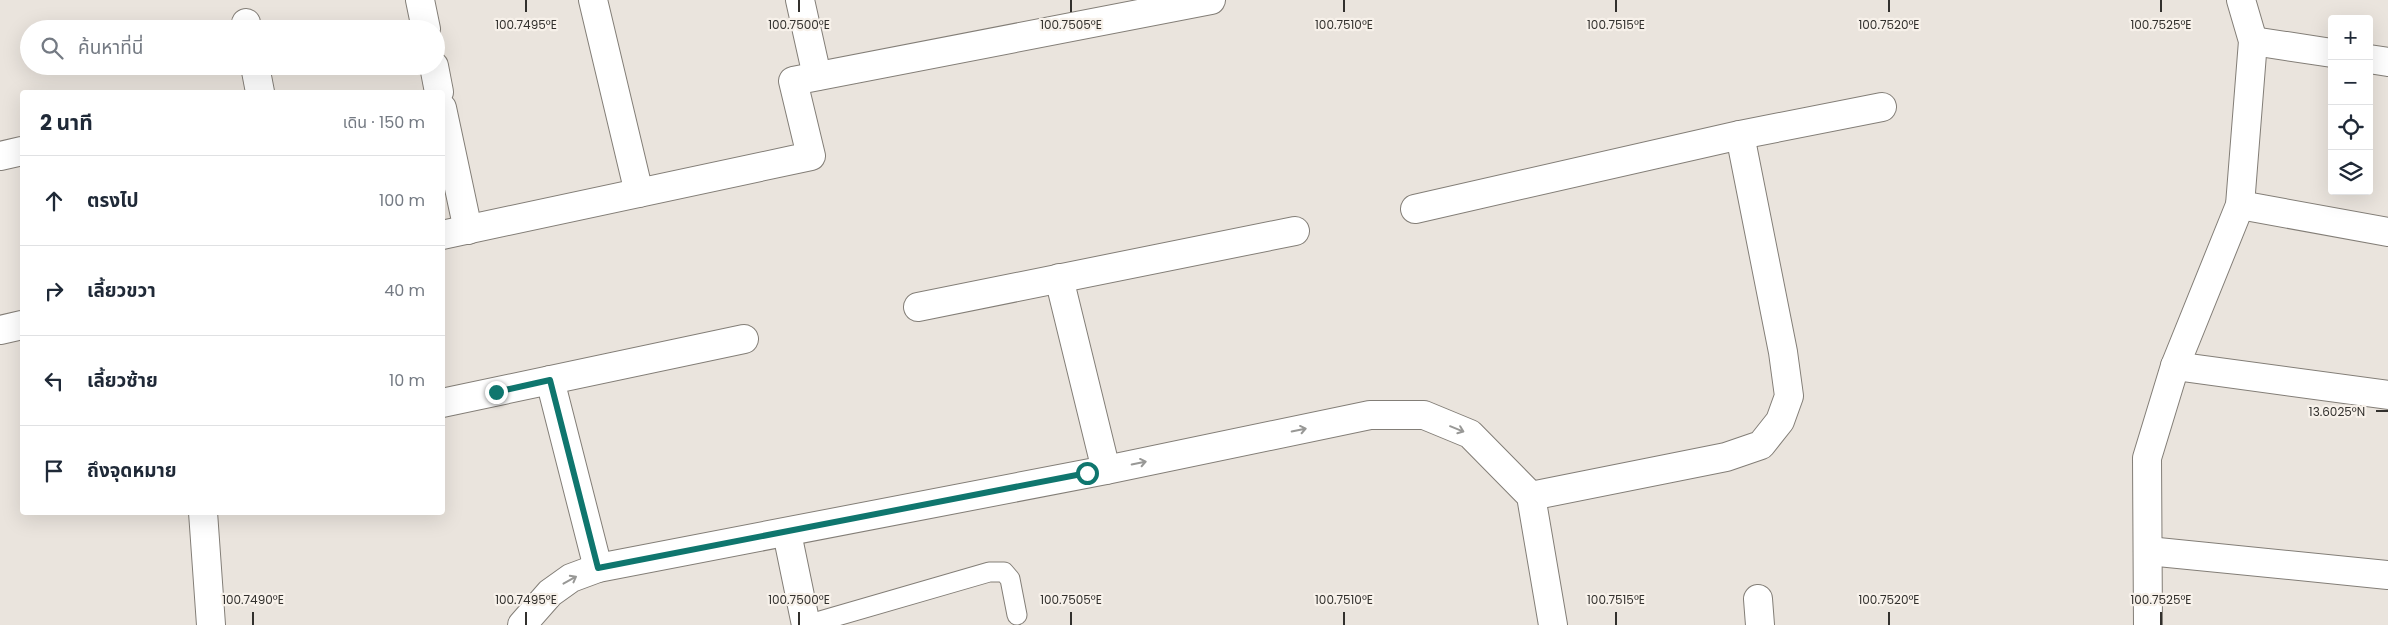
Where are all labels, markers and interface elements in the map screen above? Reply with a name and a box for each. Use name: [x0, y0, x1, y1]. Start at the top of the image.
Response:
map controls: [2328, 15, 2373, 195]
button: +: [2328, 15, 2373, 60]
text: 100.7495°E: [495, 16, 557, 33]
text: 100.7500°E: [768, 16, 830, 33]
text: 100.7505°E: [1040, 16, 1102, 33]
text: 100.7510°E: [1315, 16, 1373, 33]
text: 100.7515°E: [1587, 16, 1645, 33]
text: 100.7520°E: [1858, 16, 1920, 33]
text: 100.7525°E: [2130, 16, 2192, 33]
search box: [20, 20, 445, 75]
icon: search: [38, 34, 66, 62]
text: ค้นหาที่นี่: [78, 34, 143, 61]
button: −: [2328, 60, 2373, 105]
button: locate: [2328, 105, 2373, 150]
text: 2 นาที: [40, 108, 93, 137]
text: เดิน · 150 m: [343, 111, 425, 134]
button: layers: [2328, 150, 2373, 195]
icon: ahead: [40, 187, 68, 215]
text: ตรงไป: [87, 187, 139, 214]
text: 100 m: [379, 189, 425, 212]
icon: right: [40, 277, 68, 305]
text: เลี้ยวขวา: [87, 277, 156, 304]
text: 40 m: [384, 279, 425, 302]
icon: left: [40, 367, 68, 395]
text: เลี้ยวซ้าย: [87, 367, 158, 394]
text: 10 m: [389, 369, 425, 392]
route end: [485, 381, 508, 404]
text: 13.6025°N: [2309, 403, 2365, 420]
one-way arrow: [1449, 424, 1464, 434]
one-way arrow: [1290, 425, 1306, 434]
icon: arrive: [40, 457, 68, 485]
text: ถึงจุดหมาย: [87, 457, 177, 484]
one-way arrow: [1131, 458, 1147, 467]
route start: [1076, 462, 1099, 485]
one-way arrow: [562, 575, 577, 585]
text: 100.7490°E: [222, 591, 284, 608]
text: 100.7495°E: [495, 591, 557, 608]
text: 100.7500°E: [768, 591, 830, 608]
text: 100.7505°E: [1040, 591, 1102, 608]
text: 100.7510°E: [1315, 591, 1373, 608]
text: 100.7515°E: [1587, 591, 1645, 608]
text: 100.7520°E: [1858, 591, 1920, 608]
text: 100.7525°E: [2130, 591, 2192, 608]

